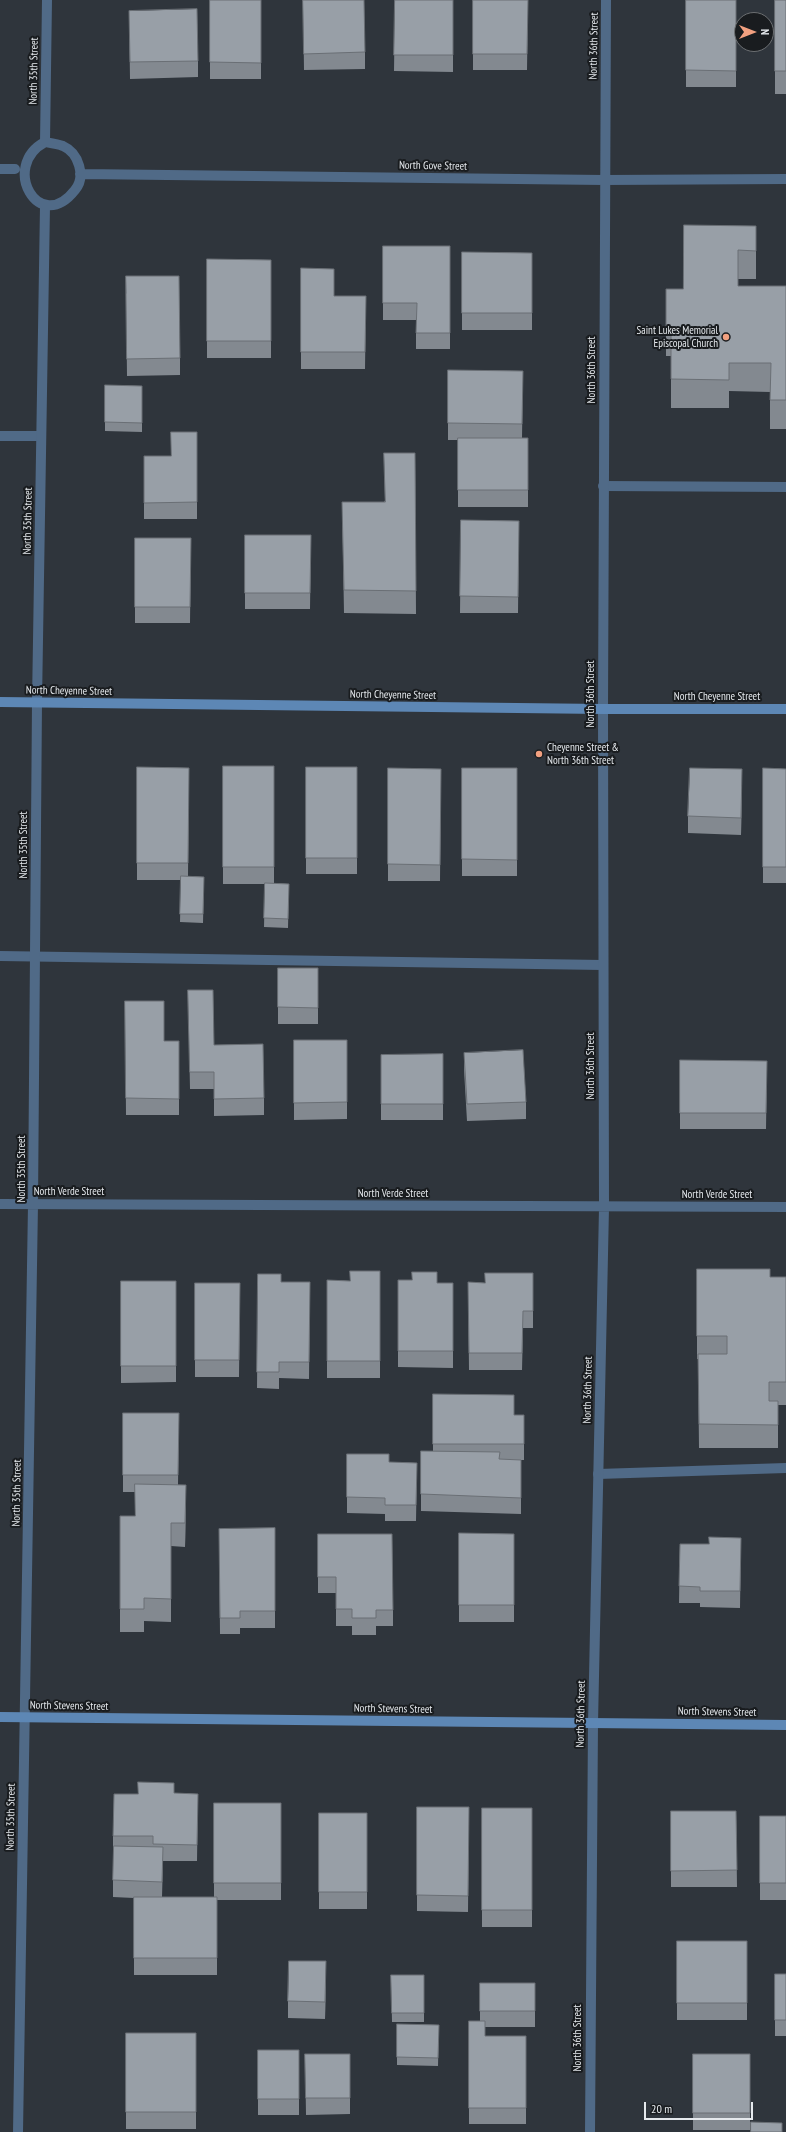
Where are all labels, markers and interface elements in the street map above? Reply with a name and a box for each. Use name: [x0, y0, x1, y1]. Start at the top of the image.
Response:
street label: North 36th Street: [587, 12, 601, 80]
north arrow: [734, 12, 774, 52]
text: N: [758, 29, 772, 35]
street label: North 35th Street: [27, 37, 41, 105]
street label: North Gove Street: [399, 159, 467, 173]
place label: Saint Lukes Memorial Episcopal Church: [637, 324, 718, 350]
marker: Saint Lukes Memorial Episcopal Church: [721, 332, 731, 342]
street label: North 36th Street: [585, 336, 599, 404]
street label: North 35th Street: [21, 487, 35, 555]
street label: North 36th Street: [584, 660, 598, 728]
street label: North Cheyenne Street: [26, 684, 112, 698]
street label: North Cheyenne Street: [350, 688, 436, 702]
street label: North Cheyenne Street: [674, 690, 760, 704]
place label: Cheyenne Street & North 36th Street: [547, 741, 619, 767]
marker: Cheyenne Street & North 36th Street: [534, 749, 544, 759]
street label: North 35th Street: [17, 811, 31, 879]
street label: North 36th Street: [584, 1032, 598, 1100]
street label: North 35th Street: [15, 1135, 29, 1203]
street label: North Verde Street: [34, 1185, 104, 1199]
street label: North Verde Street: [358, 1187, 428, 1201]
street label: North Verde Street: [682, 1188, 752, 1202]
street label: North 36th Street: [581, 1356, 595, 1424]
street label: North 35th Street: [10, 1459, 24, 1527]
street label: North 36th Street: [574, 1680, 588, 1748]
street label: North Stevens Street: [30, 1699, 108, 1713]
street label: North Stevens Street: [354, 1702, 432, 1716]
street label: North Stevens Street: [678, 1705, 756, 1719]
street label: North 35th Street: [4, 1783, 18, 1851]
street label: North 36th Street: [571, 2004, 585, 2072]
scale bar: [646, 2094, 755, 2120]
text: 20 m: [651, 2101, 672, 2116]

